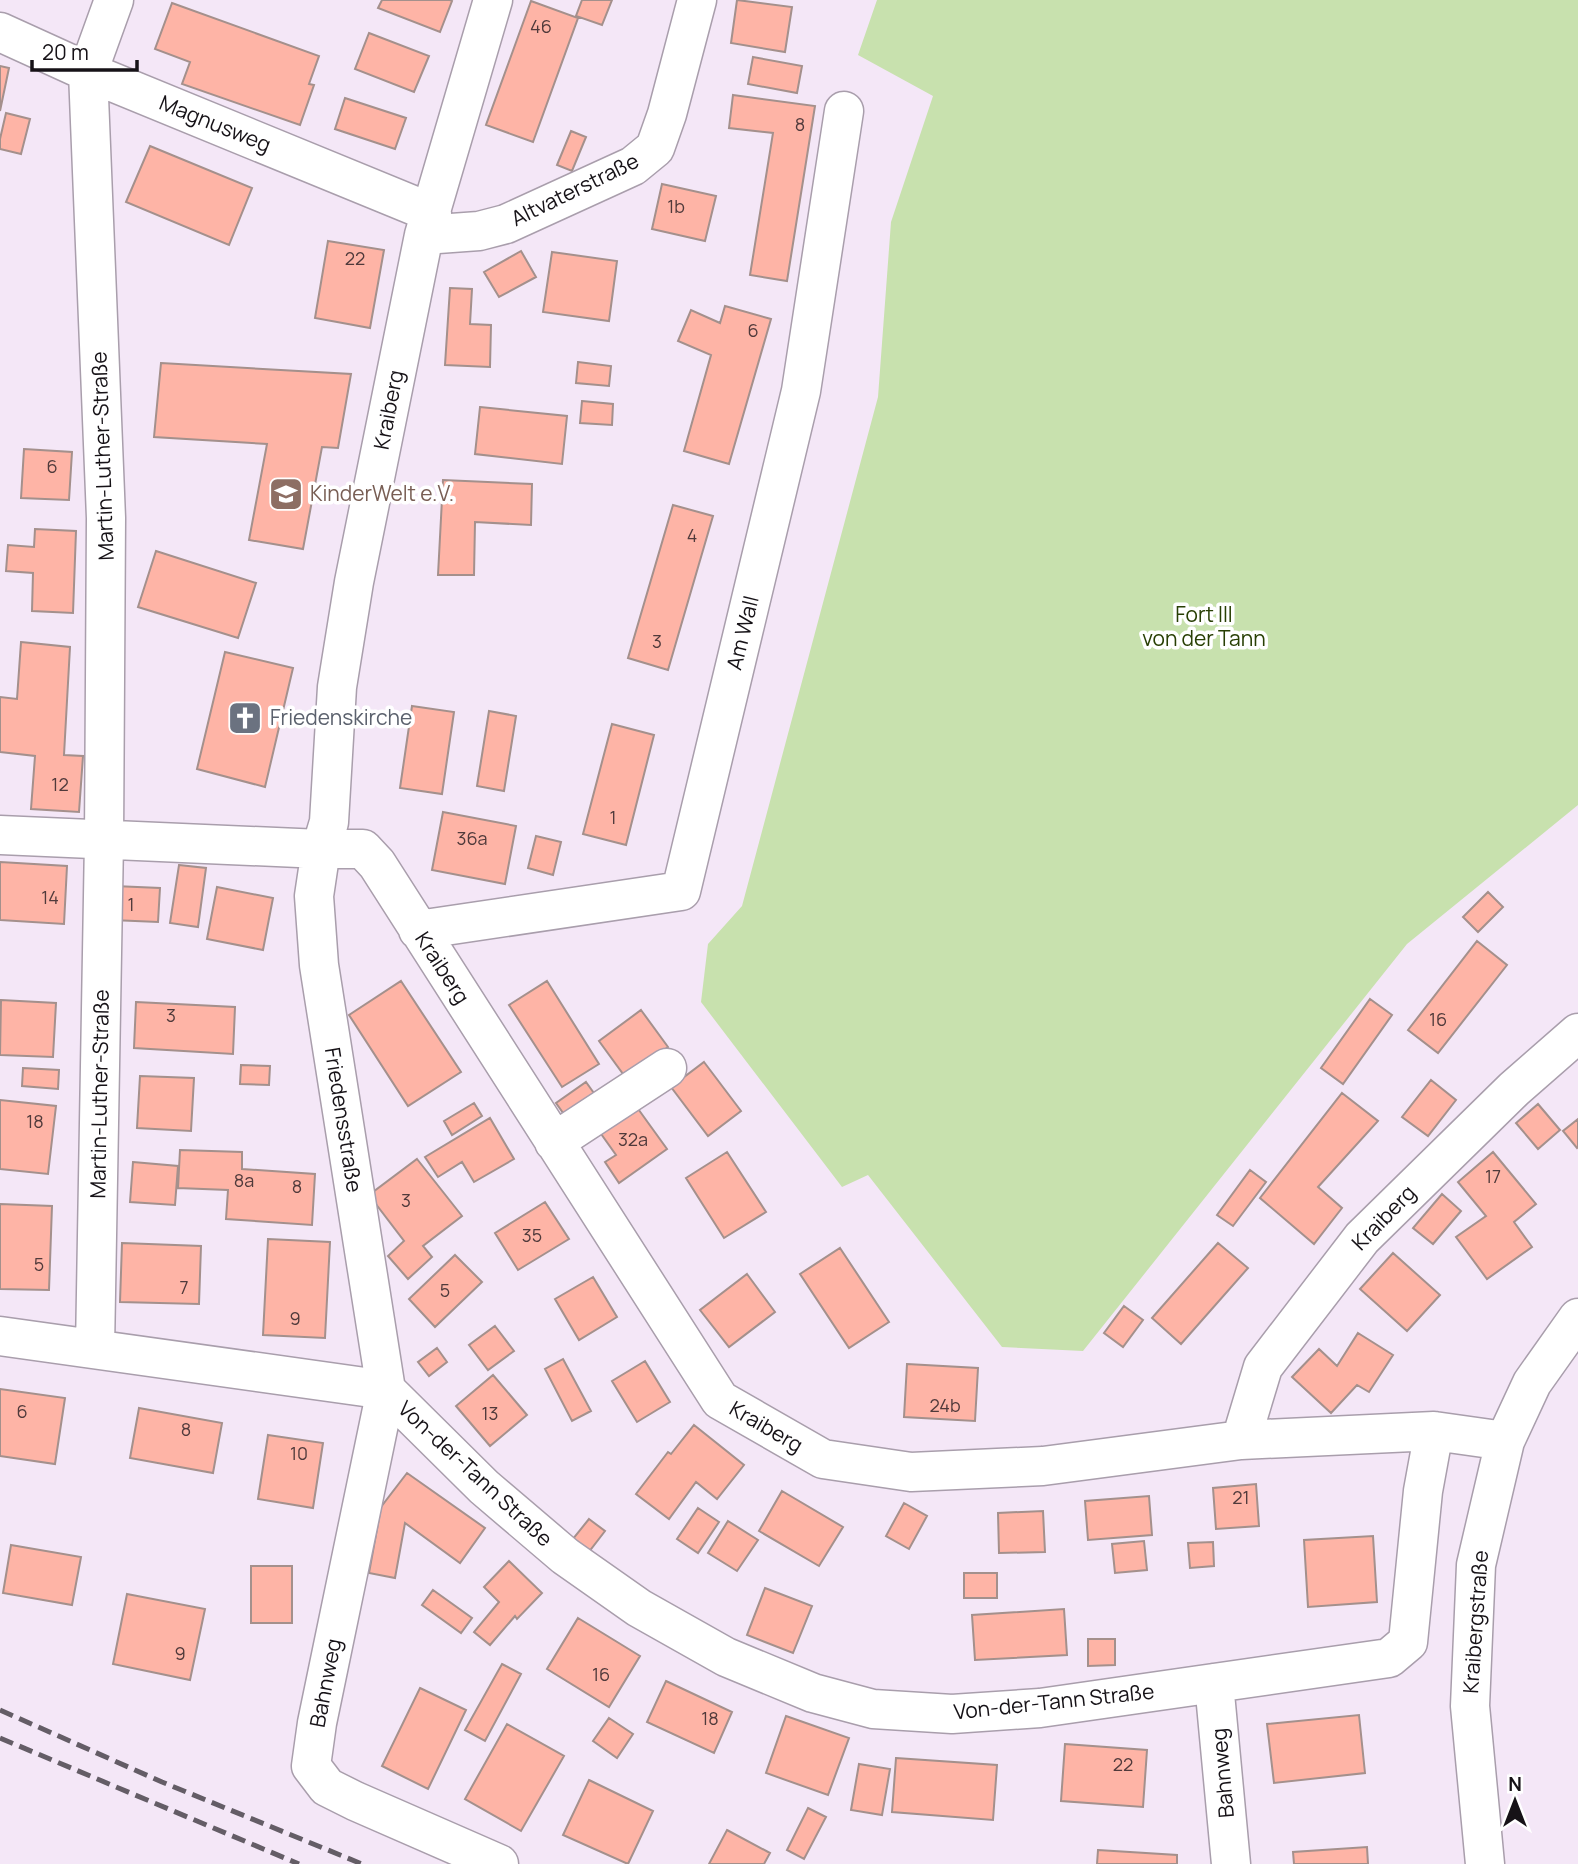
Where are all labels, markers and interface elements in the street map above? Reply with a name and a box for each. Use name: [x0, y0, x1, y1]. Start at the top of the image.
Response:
house number: 46: [530, 14, 552, 38]
scale bar: [32, 28, 136, 72]
text: 20 m: [42, 38, 89, 66]
street label: Magnusweg: [156, 88, 275, 158]
house number: 8: [795, 112, 805, 136]
street label: Altvaterstraße: [506, 146, 643, 232]
house number: 1b: [667, 194, 685, 218]
house number: 22: [345, 246, 365, 270]
house number: 6: [747, 318, 759, 342]
street label: Martin-Luther-Straße: [84, 351, 120, 561]
street label: Kraiberg: [367, 368, 409, 452]
house number: 6: [46, 454, 58, 478]
school or university icon: KinderWelt e.V.: [267, 475, 305, 513]
place label: KinderWelt e.V.: [310, 479, 454, 507]
house number: 4: [687, 523, 697, 547]
street label: Am Wall: [719, 593, 765, 673]
park label: Fort III von der Tann: [1142, 600, 1266, 652]
house number: 3: [652, 629, 662, 653]
church icon: Friedenskirche: [226, 699, 264, 737]
place label: Friedenskirche: [270, 703, 412, 731]
house number: 12: [51, 772, 69, 796]
house number: 1: [609, 805, 617, 829]
house number: 36a: [456, 826, 488, 850]
house number: 14: [41, 885, 59, 909]
house number: 1: [127, 892, 135, 916]
street label: Kraiberg: [409, 926, 476, 1009]
street label: Martin-Luther-Straße: [83, 989, 115, 1199]
house number: 3: [166, 1003, 176, 1027]
house number: 16: [1429, 1007, 1447, 1031]
street label: Friedensstraße: [319, 1045, 369, 1194]
house number: 18: [26, 1109, 44, 1133]
house number: 32a: [618, 1127, 648, 1151]
house number: 17: [1485, 1164, 1501, 1188]
house number: 8a: [234, 1168, 254, 1192]
house number: 8: [292, 1174, 302, 1198]
street label: Kraiberg: [1345, 1179, 1421, 1256]
house number: 3: [401, 1188, 411, 1212]
house number: 35: [522, 1223, 542, 1247]
house number: 5: [34, 1252, 44, 1276]
house number: 7: [179, 1275, 189, 1299]
house number: 5: [440, 1278, 450, 1302]
house number: 9: [289, 1306, 301, 1330]
house number: 24b: [929, 1393, 961, 1417]
street label: Von-der-Tann Straße: [392, 1394, 559, 1552]
street label: Kraiberg: [725, 1394, 808, 1458]
house number: 6: [16, 1399, 28, 1423]
house number: 13: [482, 1401, 498, 1425]
house number: 8: [181, 1417, 191, 1441]
house number: 10: [290, 1441, 308, 1465]
house number: 21: [1232, 1485, 1250, 1509]
street label: Kraibergstraße: [1456, 1549, 1494, 1695]
street label: Bahnweg: [303, 1636, 347, 1730]
house number: 9: [174, 1641, 186, 1665]
house number: 16: [592, 1662, 610, 1686]
street label: Von-der-Tann Straße: [952, 1677, 1156, 1725]
house number: 18: [701, 1706, 719, 1730]
street label: Bahnweg: [1204, 1727, 1240, 1819]
house number: 22: [1113, 1752, 1133, 1776]
north arrow: [1480, 1766, 1550, 1836]
text: N: [1508, 1771, 1522, 1797]

